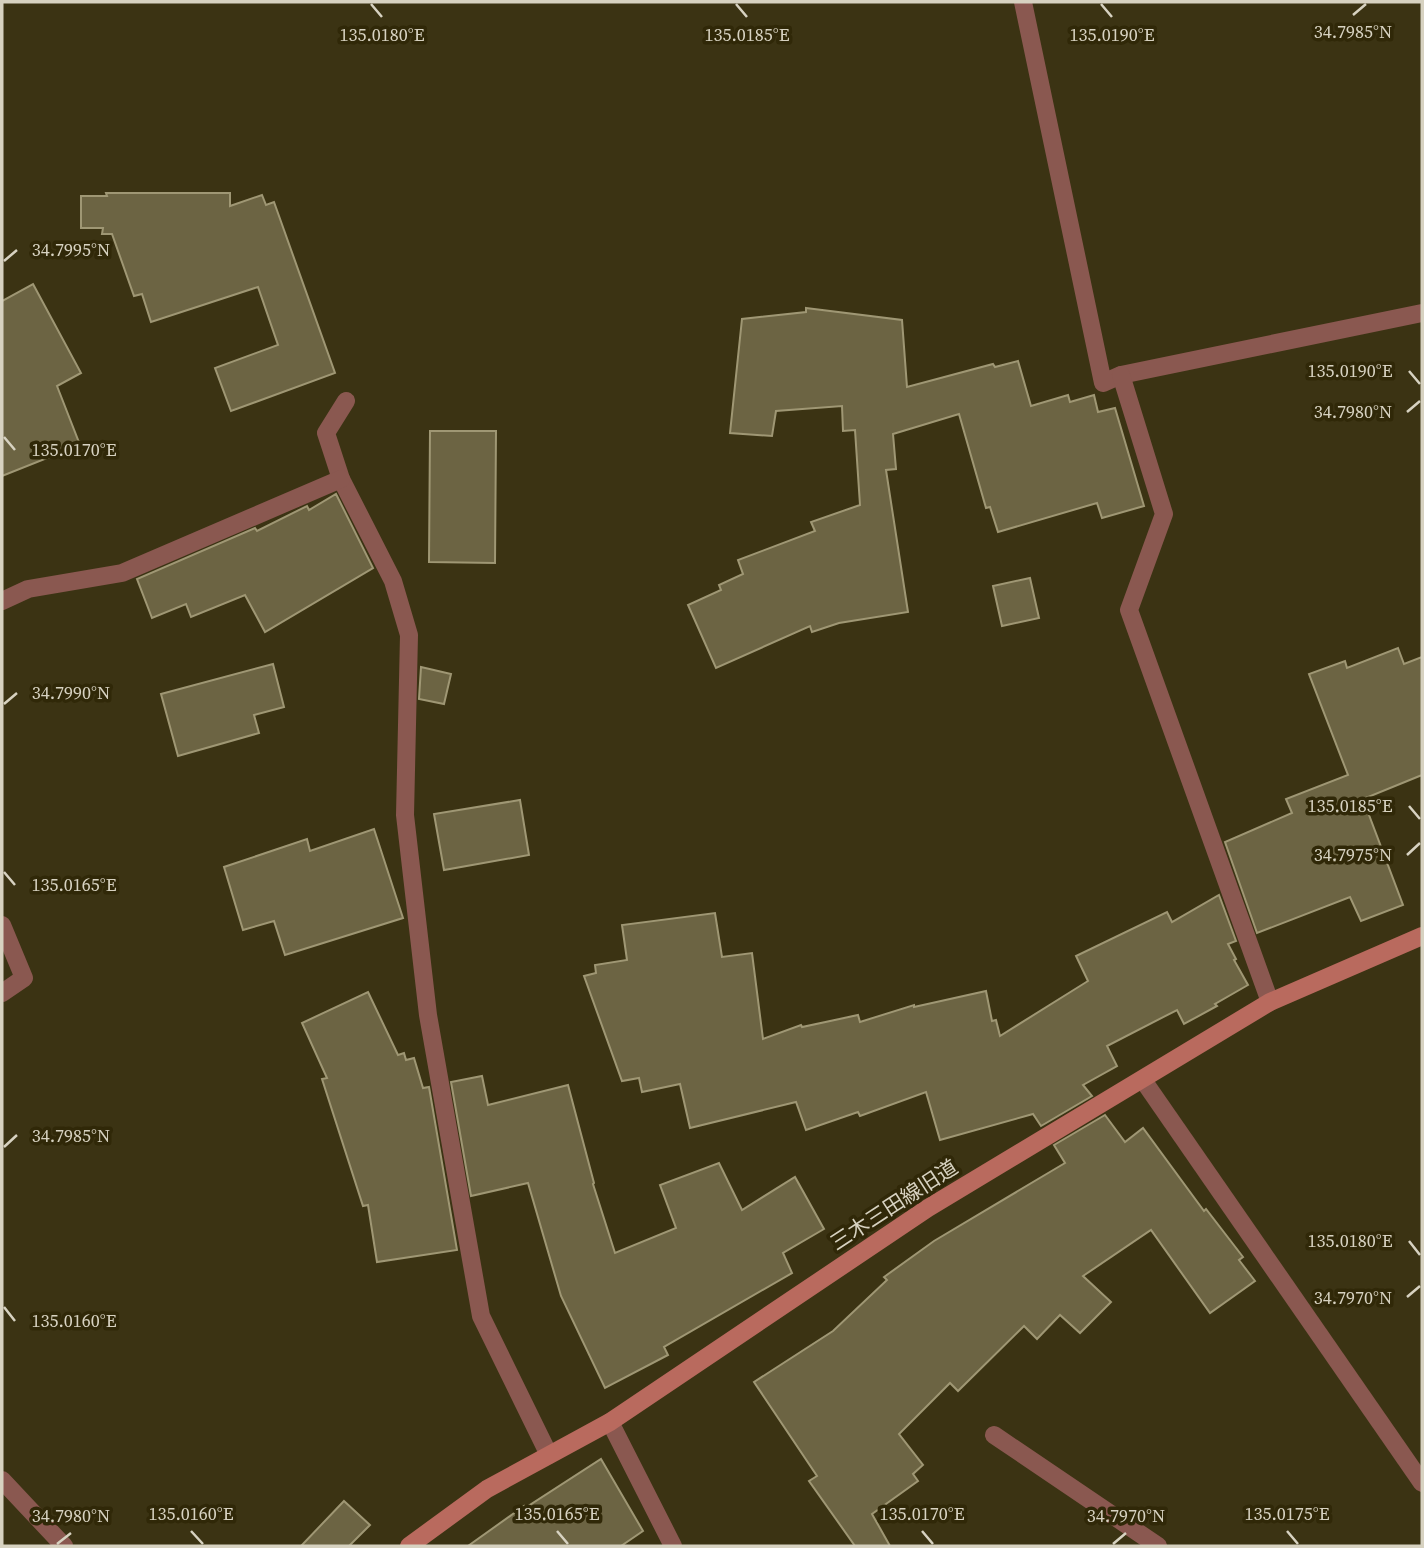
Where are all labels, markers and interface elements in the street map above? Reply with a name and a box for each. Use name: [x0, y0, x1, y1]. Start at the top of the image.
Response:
text: 34.7985°N: [1314, 19, 1392, 44]
text: 135.0180°E: [339, 22, 425, 47]
text: 135.0185°E: [704, 22, 790, 47]
text: 135.0190°E: [1069, 22, 1155, 47]
text: 34.7995°N: [32, 237, 110, 262]
text: 135.0190°E: [1307, 358, 1393, 383]
text: 34.7980°N: [1314, 399, 1392, 424]
text: 135.0170°E: [31, 437, 117, 462]
text: 34.7990°N: [32, 680, 110, 705]
text: 135.0185°E: [1307, 793, 1393, 818]
text: 34.7975°N: [1314, 842, 1392, 867]
text: 135.0165°E: [31, 872, 117, 897]
text: 34.7985°N: [32, 1123, 110, 1148]
street label: 三木三田線旧道: [824, 1152, 963, 1257]
text: 135.0180°E: [1307, 1228, 1393, 1253]
text: 34.7970°N: [1314, 1285, 1392, 1310]
text: 135.0160°E: [31, 1308, 117, 1333]
text: 135.0160°E: [148, 1501, 234, 1526]
text: 135.0165°E: [514, 1501, 600, 1526]
text: 135.0170°E: [879, 1501, 965, 1526]
text: 135.0175°E: [1244, 1501, 1330, 1526]
text: 34.7980°N: [32, 1503, 110, 1528]
text: 34.7970°N: [1087, 1503, 1165, 1528]

